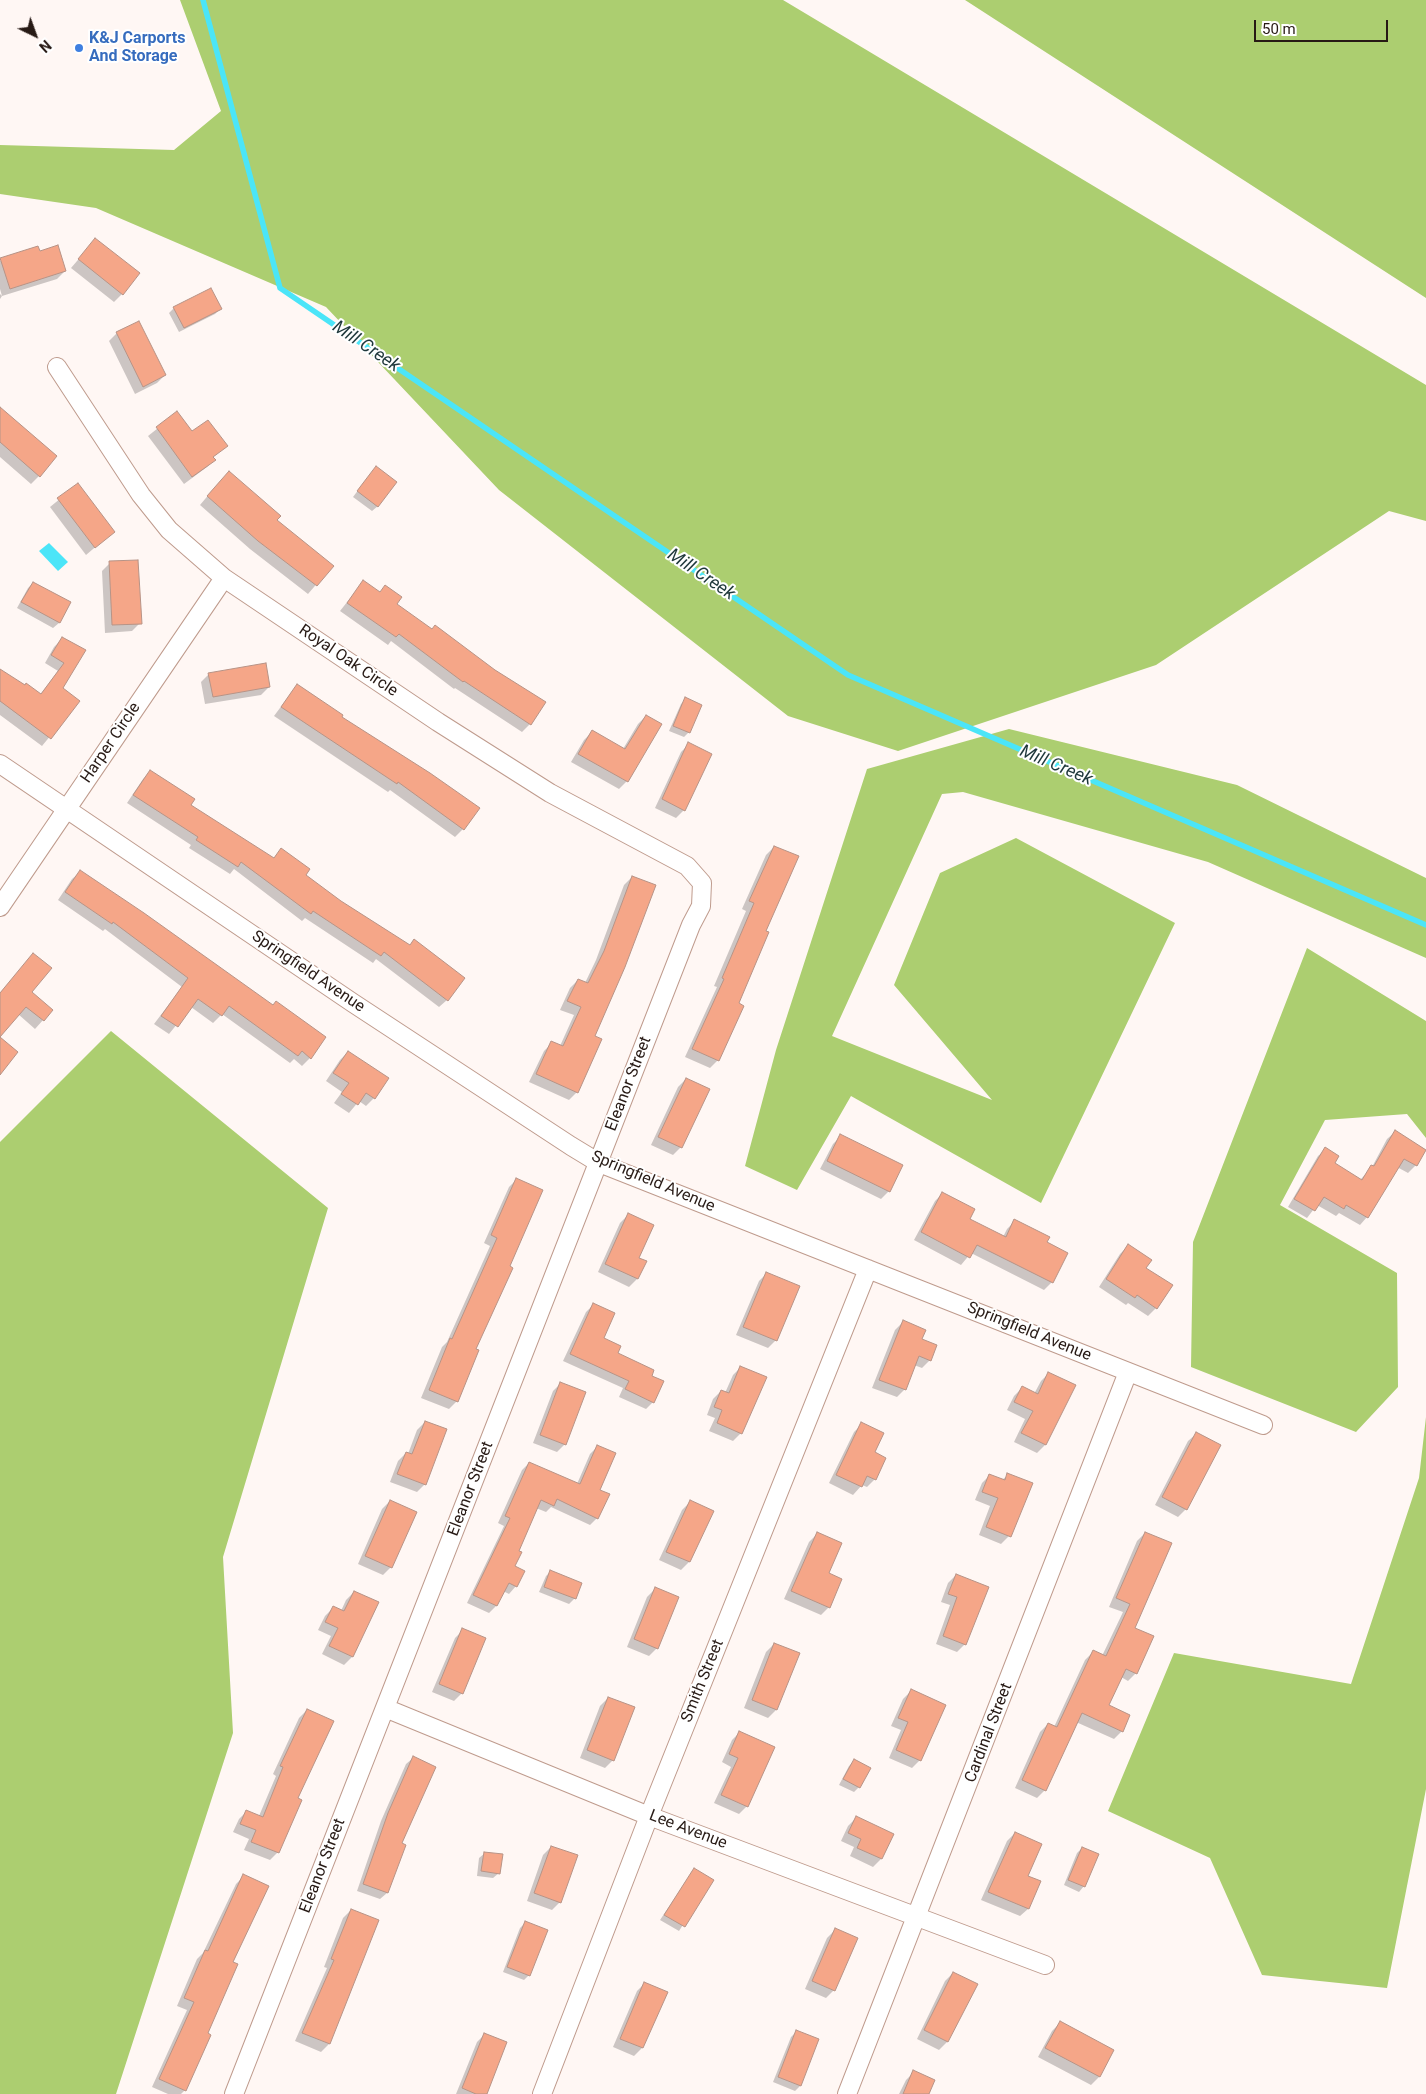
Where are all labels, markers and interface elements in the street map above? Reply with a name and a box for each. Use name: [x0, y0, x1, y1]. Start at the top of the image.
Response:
north arrow: [10, 10, 60, 60]
scale bar: [1256, 10, 1390, 42]
text: 50 m: [1262, 20, 1296, 38]
place label: K&J Carports And Storage: [89, 29, 185, 67]
text: N: [36, 37, 54, 55]
marker: K&J Carports And Storage: [73, 42, 85, 54]
water label: Mill Creek: [328, 317, 404, 377]
water label: Mill Creek: [663, 545, 739, 605]
street label: Royal Oak Circle: [295, 621, 401, 701]
street label: Harper Circle: [77, 699, 145, 787]
water label: Mill Creek: [1016, 741, 1096, 791]
street label: Springfield Avenue: [248, 927, 368, 1017]
street label: Eleanor Street: [602, 1034, 656, 1134]
street label: Springfield Avenue: [588, 1147, 718, 1217]
street label: Springfield Avenue: [964, 1298, 1094, 1366]
street label: Eleanor Street: [444, 1439, 498, 1539]
street label: Smith Street: [678, 1637, 728, 1725]
street label: Cardinal Street: [961, 1681, 1017, 1785]
street label: Lee Avenue: [646, 1806, 730, 1854]
street label: Eleanor Street: [296, 1816, 350, 1916]

